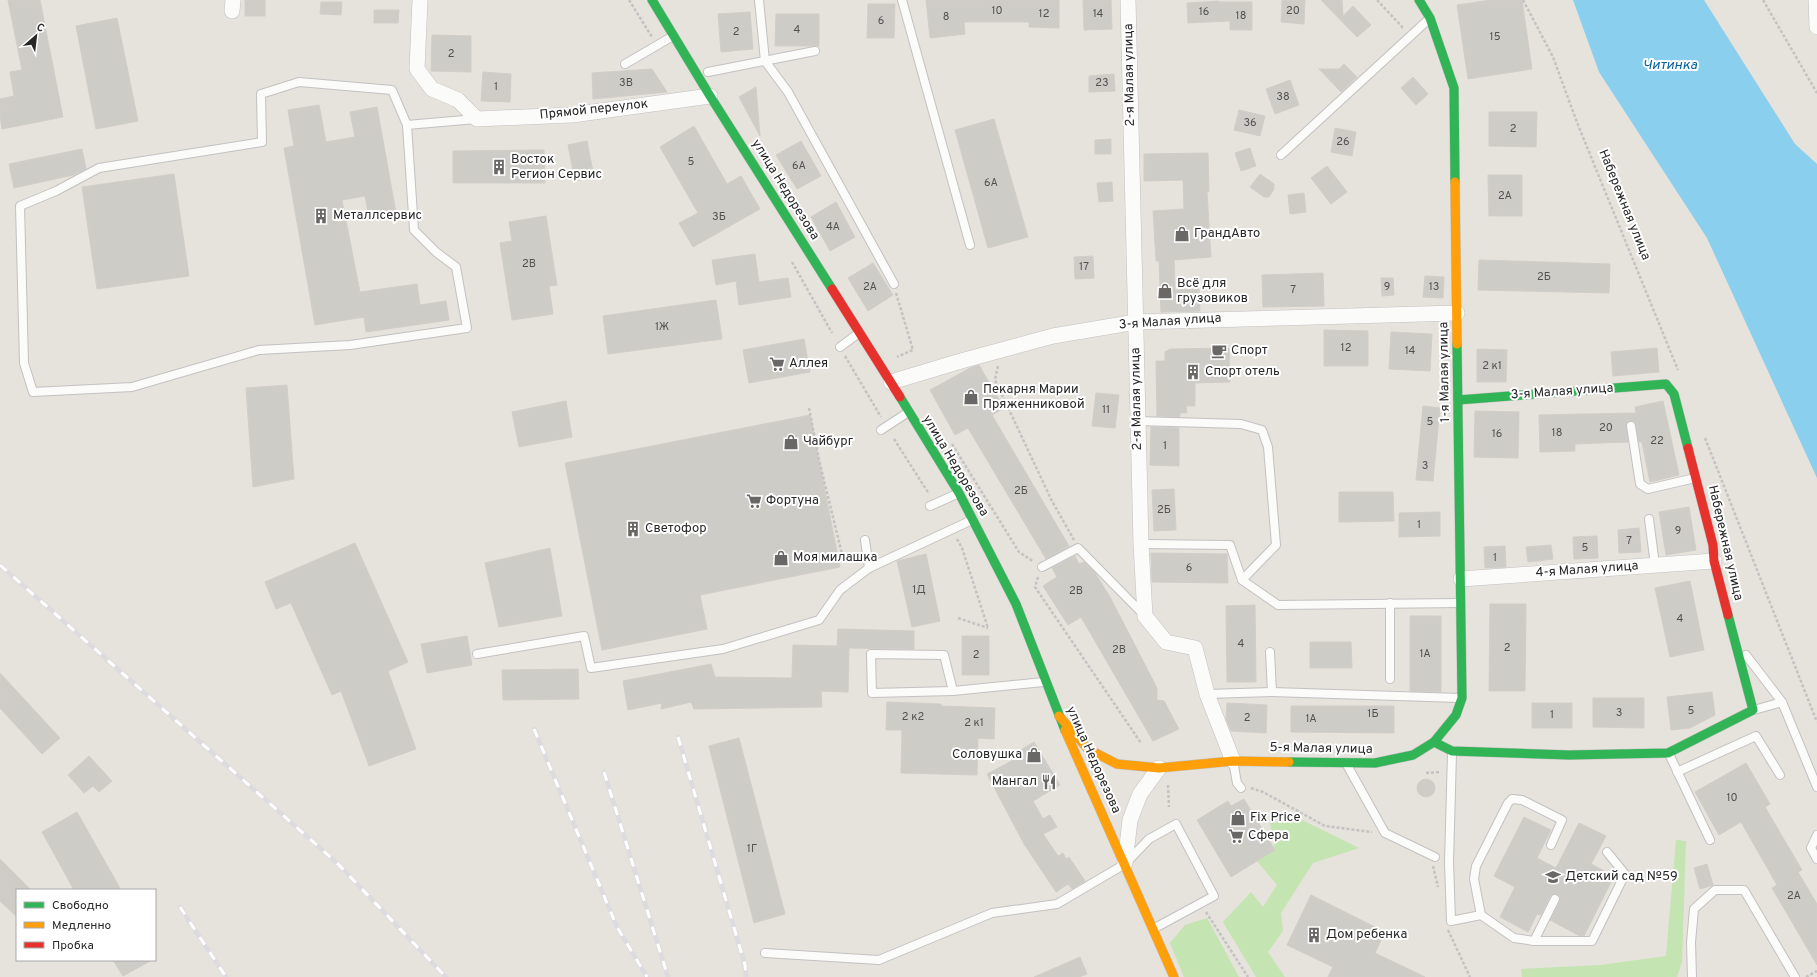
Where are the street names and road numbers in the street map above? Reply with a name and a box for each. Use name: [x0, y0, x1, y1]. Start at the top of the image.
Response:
street label: 2-я Малая улица: [1121, 23, 1139, 127]
street label: Прямой переулок: [539, 96, 649, 124]
street label: улица Недорезова: [748, 137, 822, 243]
street label: Набережная улица: [1594, 147, 1654, 263]
street label: 3-я Малая улица: [1118, 310, 1222, 334]
street label: 1-я Малая улица: [1436, 322, 1454, 422]
street label: 2-я Малая улица: [1128, 347, 1146, 451]
street label: 3-я Малая улица: [1510, 380, 1614, 404]
street label: улица Недорезова: [918, 412, 992, 520]
street label: Набережная улица: [1704, 484, 1746, 602]
street label: 4-я Малая улица: [1535, 558, 1639, 582]
street label: улица Недорезова: [1062, 704, 1124, 816]
street label: 5-я Малая улица: [1269, 740, 1373, 758]

